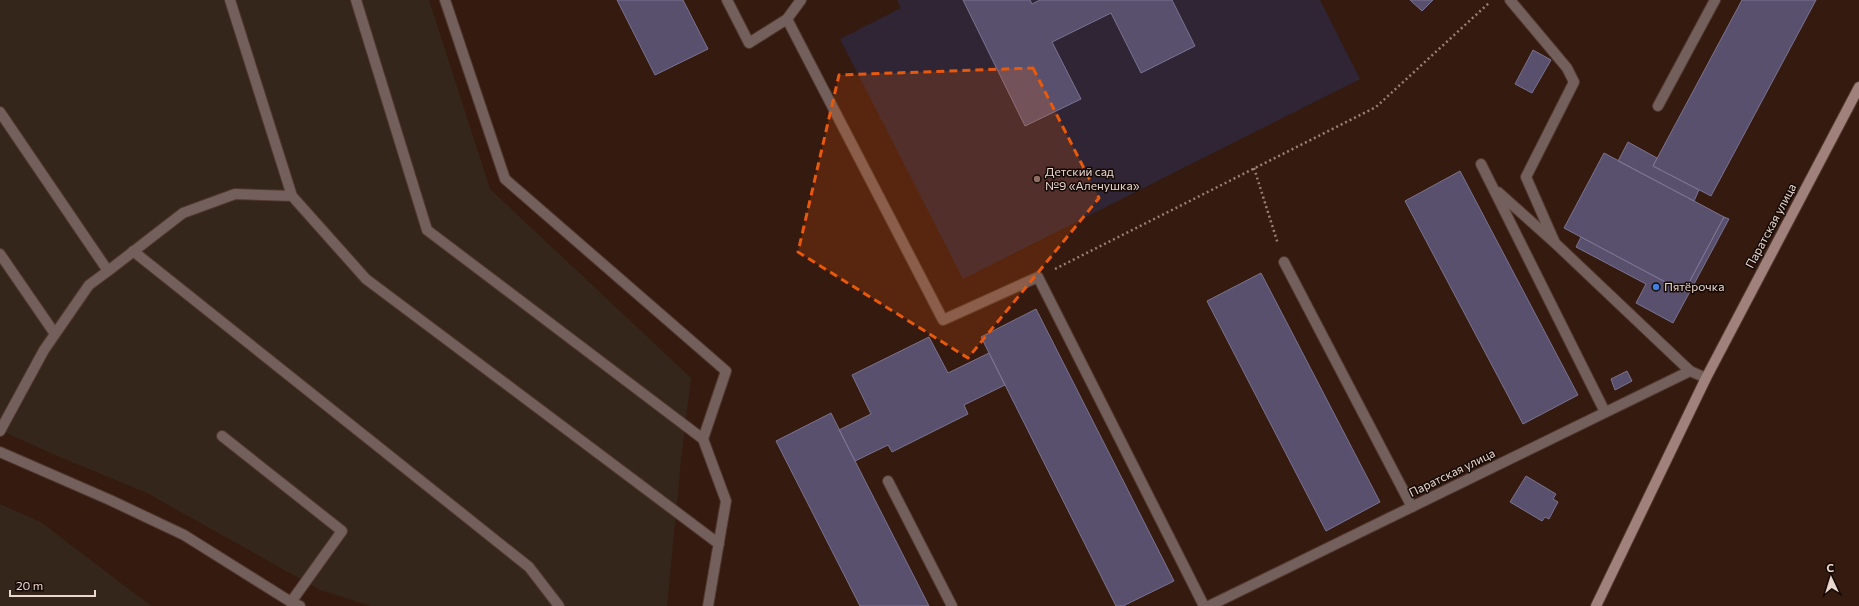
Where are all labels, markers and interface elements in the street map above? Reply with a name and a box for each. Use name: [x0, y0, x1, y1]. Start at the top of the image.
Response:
place label: Детский сад №9 «Аленушка»: [1045, 164, 1140, 192]
marker: Детский сад №9 «Аленушка»: [1032, 174, 1042, 184]
street label: Паратская улица: [1742, 181, 1798, 270]
place label: Пятёрочка: [1664, 279, 1724, 293]
marker: Пятёрочка: [1651, 282, 1661, 292]
street label: Паратская улица: [1406, 445, 1497, 499]
north arrow: [1811, 558, 1851, 598]
text: С: [1826, 561, 1835, 574]
scale bar: [10, 572, 95, 598]
text: 20 m: [16, 578, 43, 592]

